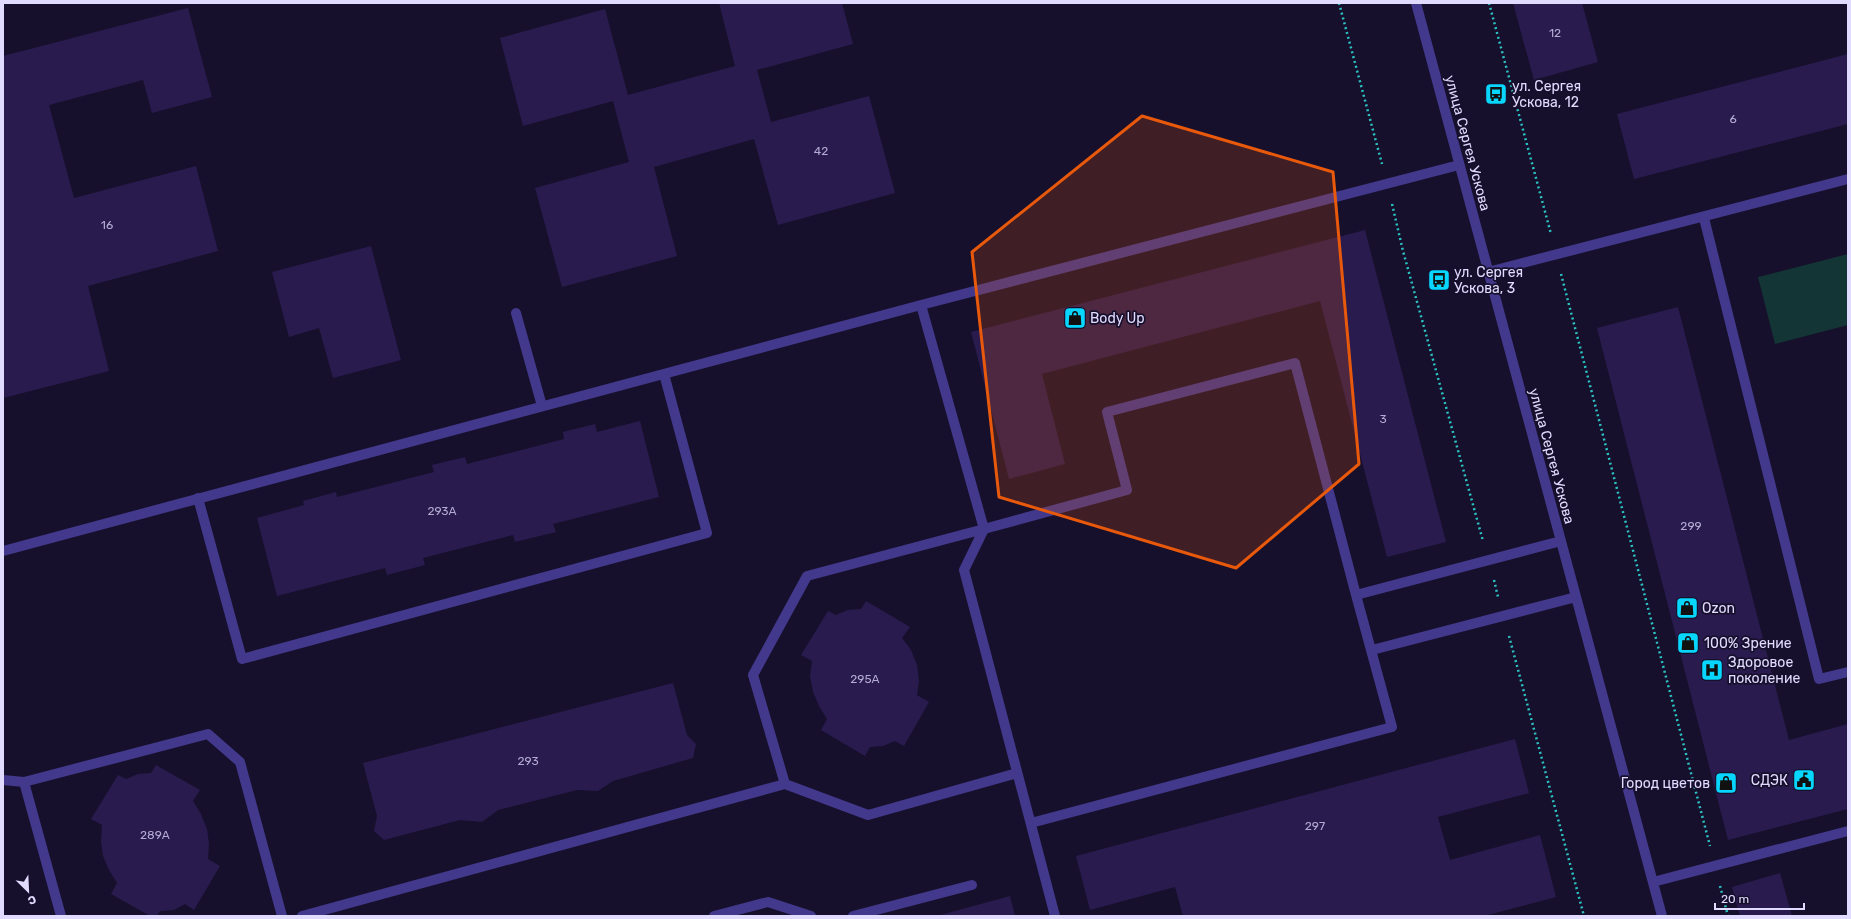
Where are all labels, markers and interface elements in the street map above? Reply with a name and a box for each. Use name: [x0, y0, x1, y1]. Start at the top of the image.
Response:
house number: 12: [1549, 26, 1561, 40]
street label: улица Сергея Ускова: [1441, 73, 1494, 213]
place label: ул. Сергея Ускова, 12: [1512, 78, 1581, 111]
bus stop icon: ул. Сергея Ускова, 12: [1483, 81, 1509, 107]
house number: 6: [1729, 112, 1737, 126]
house number: 42: [814, 144, 828, 158]
house number: 16: [101, 218, 113, 232]
place label: ул. Сергея Ускова, 3: [1454, 264, 1523, 297]
bus stop icon: ул. Сергея Ускова, 3: [1426, 267, 1452, 293]
shop icon: Body Up: [1062, 305, 1088, 331]
place label: Body Up: [1090, 310, 1145, 327]
street label: улица Сергея Ускова: [1525, 386, 1578, 526]
house number: 3: [1379, 412, 1387, 426]
house number: 293А: [427, 504, 457, 518]
house number: 299: [1680, 519, 1702, 533]
shop icon: Ozon: [1674, 595, 1700, 621]
place label: Ozon: [1702, 600, 1735, 617]
shop icon: 100% Зрение: [1675, 630, 1701, 656]
place label: 100% Зрение: [1704, 635, 1792, 652]
place label: Здоровое поколение: [1728, 654, 1800, 687]
hospital icon: Здоровое поколение: [1699, 657, 1725, 683]
house number: 295А: [850, 672, 880, 686]
house number: 293: [517, 754, 539, 768]
public building icon: СДЭК: [1791, 767, 1817, 793]
shop icon: Город цветов: [1713, 770, 1739, 796]
place label: СДЭК: [1751, 772, 1788, 789]
place label: Город цветов: [1621, 775, 1710, 792]
house number: 297: [1305, 819, 1325, 833]
house number: 289А: [140, 828, 170, 842]
north arrow: [8, 871, 48, 911]
scale bar: [1715, 885, 1804, 911]
text: С: [25, 892, 38, 907]
text: 20 m: [1721, 892, 1749, 906]

